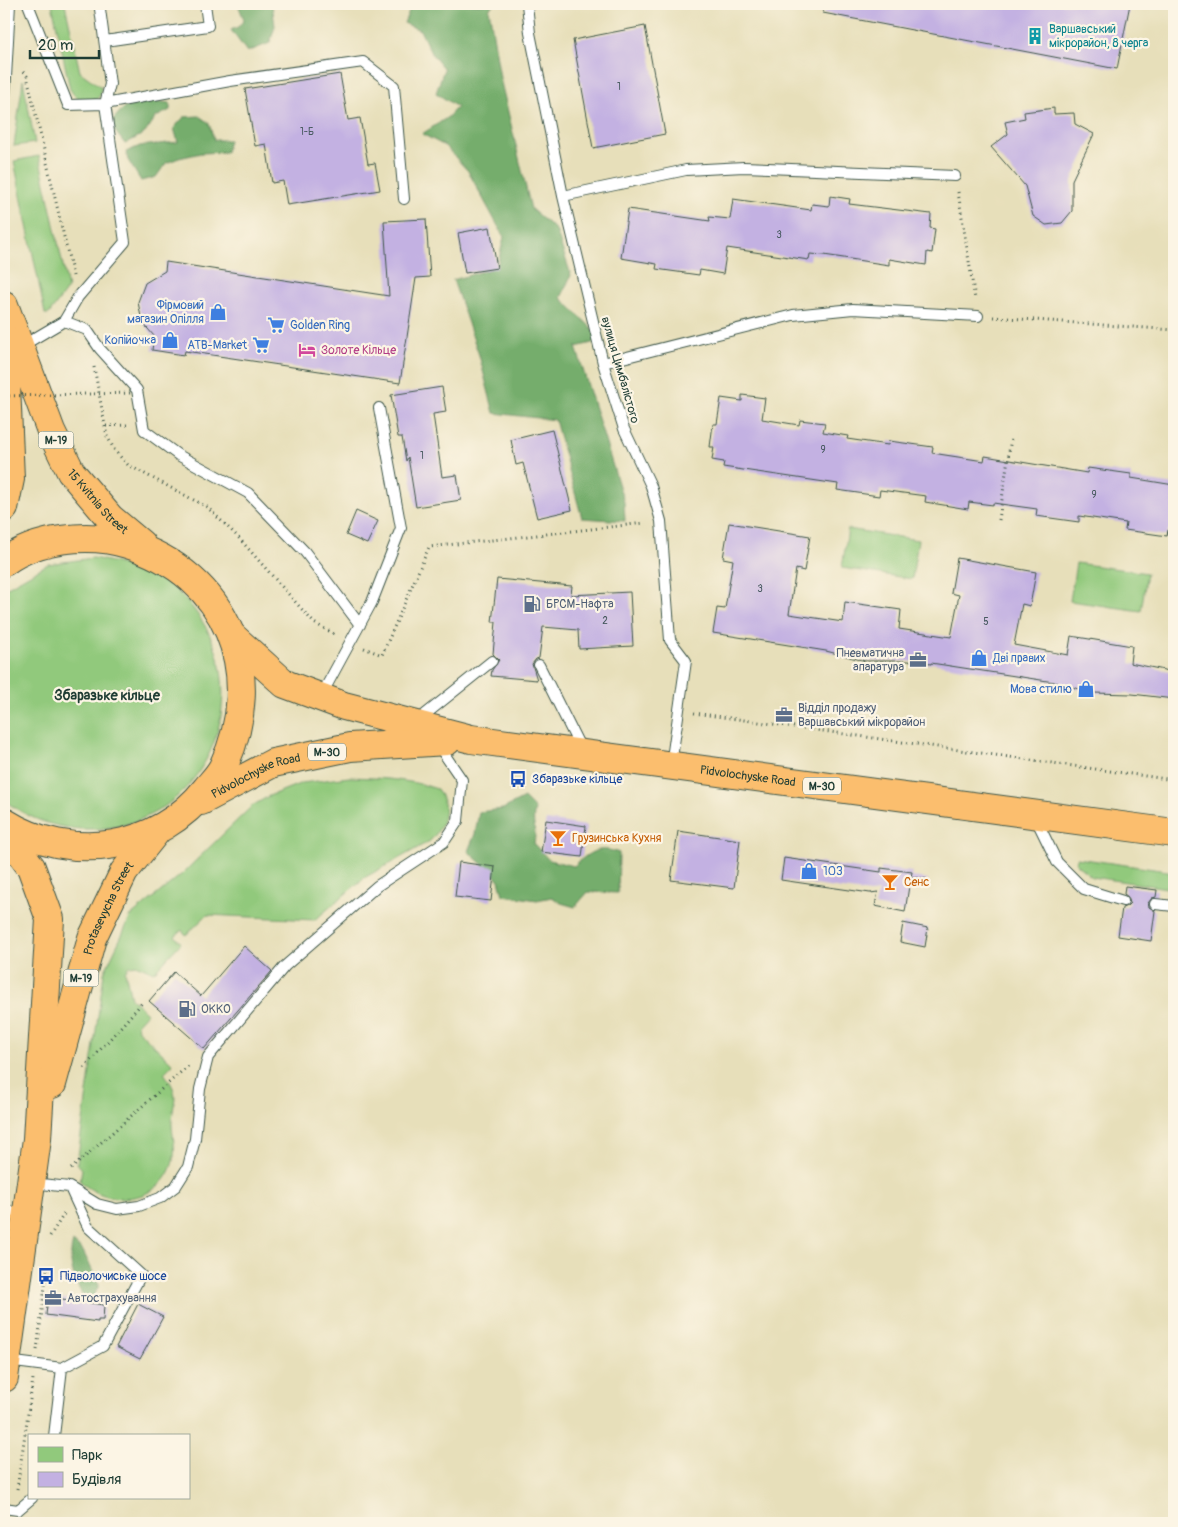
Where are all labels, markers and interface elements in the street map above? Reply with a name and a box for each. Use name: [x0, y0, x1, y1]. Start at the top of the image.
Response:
place label: Варшавський мікрорайон, 8 черга: [1049, 22, 1149, 51]
building icon: Варшавський мікрорайон, 8 черга: [1025, 26, 1045, 46]
scale bar: [30, 28, 99, 60]
text: 20 m: [38, 36, 73, 55]
house number: 1: [617, 81, 621, 93]
house number: 1-Б: [300, 126, 314, 138]
house number: 3: [776, 229, 782, 241]
place label: Фірмовий магазин Опілля: [127, 298, 204, 327]
shop icon: Фірмовий магазин Опілля: [208, 302, 228, 322]
supermarket icon: Golden Ring: [266, 315, 286, 335]
street label: вулиця Цимбалістого: [598, 315, 643, 425]
place label: Golden Ring: [290, 318, 350, 333]
shop icon: Копійочка: [160, 330, 180, 350]
place label: Копійочка: [104, 333, 156, 348]
supermarket icon: ATB-Market: [251, 335, 271, 355]
place label: ATB-Market: [187, 338, 247, 353]
hotel icon: Золоте Кільце: [297, 340, 317, 360]
place label: Золоте Кільце: [321, 343, 396, 358]
road number: М-19: [38, 432, 74, 448]
house number: 9: [820, 444, 826, 456]
house number: 1: [420, 450, 424, 462]
street label: 15 Kvitnia Street: [64, 466, 131, 537]
house number: 9: [1091, 489, 1097, 501]
house number: 3: [757, 583, 763, 595]
fuel station icon: БРСМ-Нафта: [522, 594, 542, 614]
place label: БРСМ-Нафта: [546, 597, 614, 612]
house number: 2: [602, 615, 608, 627]
house number: 5: [983, 616, 989, 628]
place label: Пневматична апаратура: [837, 646, 904, 675]
shop icon: Дві правих: [969, 648, 989, 668]
office icon: Пневматична апаратура: [908, 650, 928, 670]
place label: Дві правих: [992, 651, 1045, 666]
shop icon: Мова стилю: [1076, 679, 1096, 699]
place label: Мова стилю: [1010, 682, 1072, 697]
district label: Збаразьке кільце: [54, 687, 161, 704]
place label: Відділ продажу Варшавський мікрорайон: [798, 701, 925, 730]
office icon: Відділ продажу Варшавський мікрорайон: [774, 705, 794, 725]
road number: М-30: [308, 744, 346, 760]
street label: Pidvolochyske Road: [209, 750, 302, 802]
street label: Pidvolochyske Road: [699, 762, 797, 790]
bus stop icon: Збаразьке кільце: [508, 769, 528, 789]
place label: Збаразьке кільце: [532, 772, 623, 787]
road number: М-30: [803, 778, 841, 794]
bar icon: Грузинська Кухня: [548, 828, 568, 848]
place label: Грузинська Кухня: [572, 831, 662, 846]
street label: Protasevycha Street: [80, 859, 137, 957]
shop icon: 103: [799, 861, 819, 881]
place label: 103: [823, 864, 843, 879]
bar icon: Сенс: [880, 872, 900, 892]
place label: Сенс: [904, 875, 929, 890]
road number: М-19: [64, 970, 98, 986]
fuel station icon: OKKO: [177, 999, 197, 1019]
place label: OKKO: [201, 1002, 231, 1017]
bus stop icon: Підволочиське шосе: [36, 1266, 56, 1286]
place label: Підволочиське шосе: [60, 1269, 166, 1284]
office icon: Автострахування: [43, 1288, 63, 1308]
place label: Автострахування: [67, 1291, 157, 1306]
legend: [28, 1434, 190, 1500]
text: Парк: [72, 1446, 103, 1465]
text: Будівля: [72, 1470, 121, 1489]

